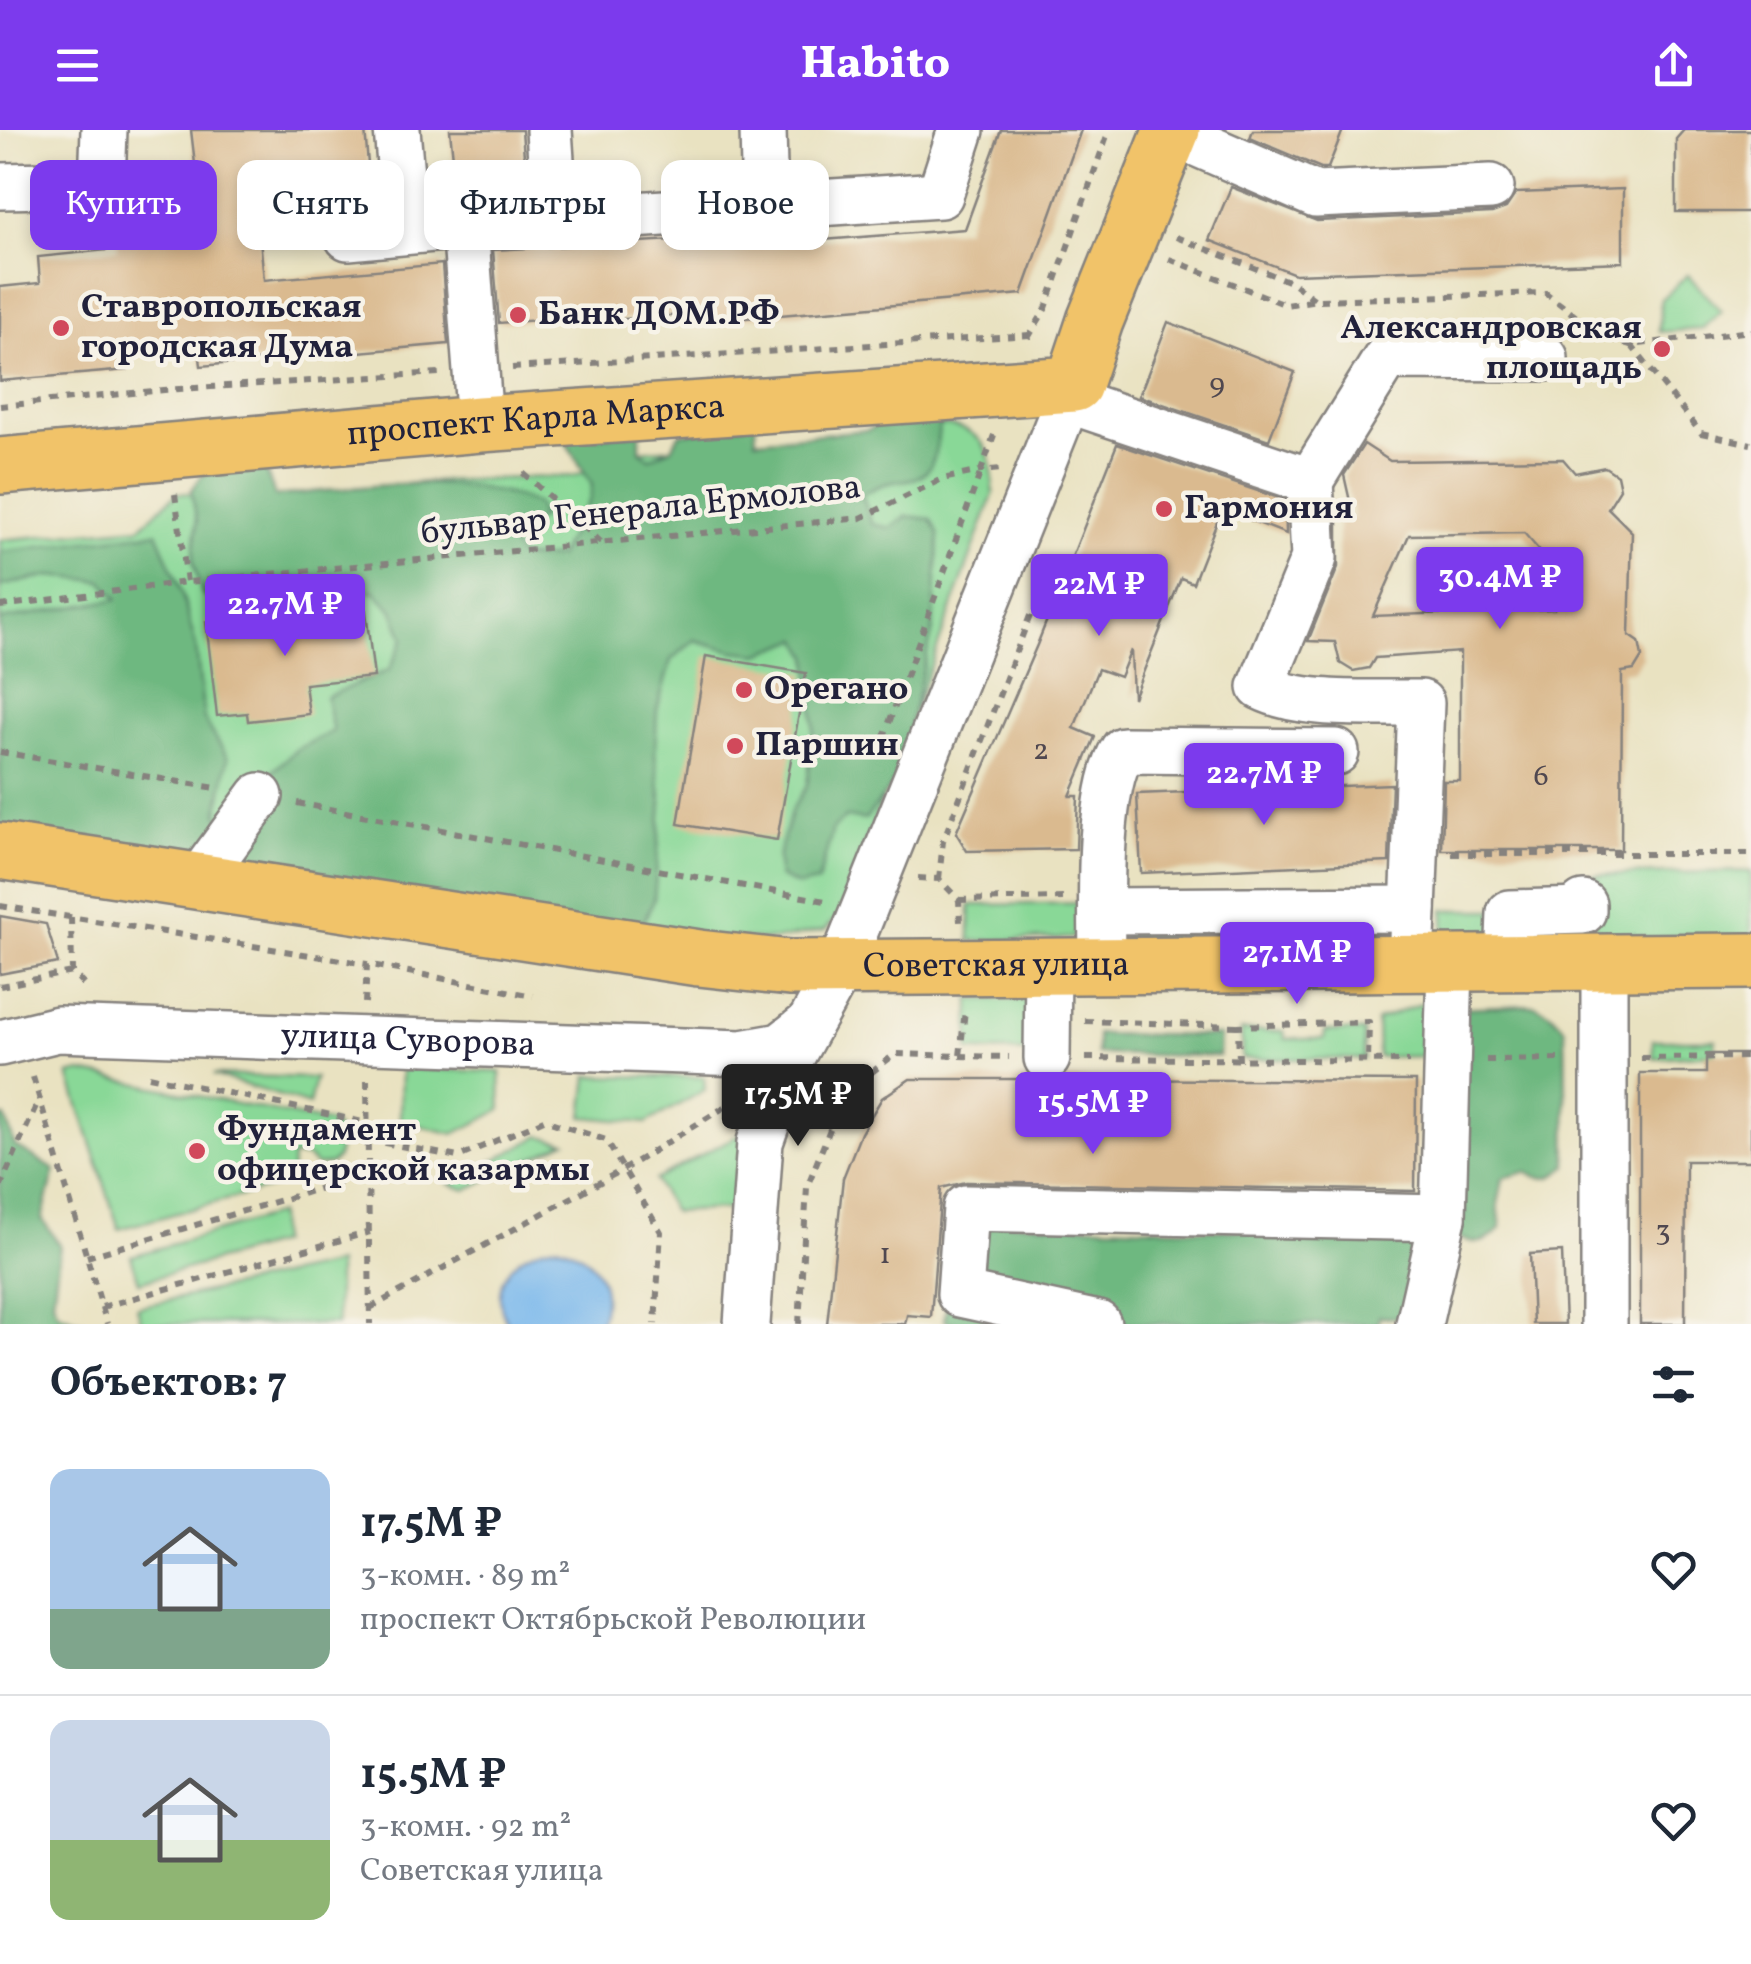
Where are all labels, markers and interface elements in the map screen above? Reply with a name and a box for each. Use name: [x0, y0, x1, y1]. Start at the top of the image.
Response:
text: Habito: [801, 34, 950, 97]
icon: menu: [50, 38, 105, 93]
icon: share: [1646, 38, 1701, 93]
chip: Купить: [30, 160, 217, 250]
chip: Снять: [237, 160, 404, 250]
chip: Фильтры: [424, 160, 641, 250]
chip: Новое: [661, 160, 829, 250]
place label: Ставропольская городская Дума: [81, 284, 362, 372]
place label: Банк ДОМ.РФ: [538, 291, 780, 339]
marker: Банк ДОМ.РФ: [507, 304, 529, 326]
place label: Александровская площадь: [1340, 305, 1642, 393]
marker: Ставропольская городская Дума: [50, 317, 72, 339]
marker: Александровская площадь: [1651, 338, 1673, 360]
house number: 9: [1209, 364, 1225, 406]
street label: проспект Карла Маркса: [345, 384, 727, 460]
street label: бульвар Генерала Ермолова: [419, 464, 863, 558]
place label: Гармония: [1184, 485, 1354, 533]
marker: Гармония: [1153, 498, 1175, 520]
pin: 30.4M ₽: [1408, 547, 1592, 632]
pin: 22M ₽: [1029, 554, 1169, 639]
text: 30.4M ₽: [1438, 557, 1562, 601]
text: 22M ₽: [1053, 564, 1145, 608]
pin: 22.7M ₽: [193, 574, 377, 659]
text: 22.7M ₽: [227, 584, 343, 628]
place label: Орегано: [764, 666, 909, 714]
marker: Орегано: [733, 679, 755, 701]
place label: Паршин: [755, 722, 899, 770]
house number: 2: [1033, 730, 1049, 772]
marker: Паршин: [724, 735, 746, 757]
pin: 22.7M ₽: [1172, 743, 1356, 828]
text: 22.7M ₽: [1206, 753, 1322, 797]
house number: 6: [1533, 756, 1549, 798]
pin: 27.1M ₽: [1205, 922, 1389, 1007]
text: 27.1M ₽: [1242, 932, 1352, 976]
street label: Советская улица: [863, 942, 1130, 991]
street label: улица Суворова: [280, 1013, 536, 1070]
pin: 17.5M ₽: [706, 1064, 890, 1149]
pin: 15.5M ₽: [1001, 1072, 1185, 1157]
text: 17.5M ₽: [744, 1074, 852, 1118]
text: 15.5M ₽: [1037, 1082, 1149, 1126]
place label: Фундамент офицерской казармы: [217, 1107, 590, 1195]
marker: Фундамент офицерской казармы: [186, 1140, 208, 1162]
house number: 3: [1655, 1211, 1671, 1253]
house number: 1: [879, 1234, 891, 1276]
text: Объектов: 7: [50, 1355, 287, 1414]
icon: filters: [1646, 1357, 1701, 1412]
text: 17.5M ₽: [360, 1496, 502, 1555]
icon: home: [130, 1509, 250, 1629]
icon: heart: [1646, 1542, 1701, 1597]
text: 3-комн. · 89 m²: [360, 1555, 570, 1599]
text: проспект Октябрьской Революции: [360, 1599, 866, 1643]
text: 15.5M ₽: [360, 1747, 507, 1806]
icon: home: [130, 1760, 250, 1880]
icon: heart: [1646, 1793, 1701, 1848]
text: 3-комн. · 92 m²: [360, 1806, 571, 1850]
text: Советская улица: [360, 1850, 604, 1894]

